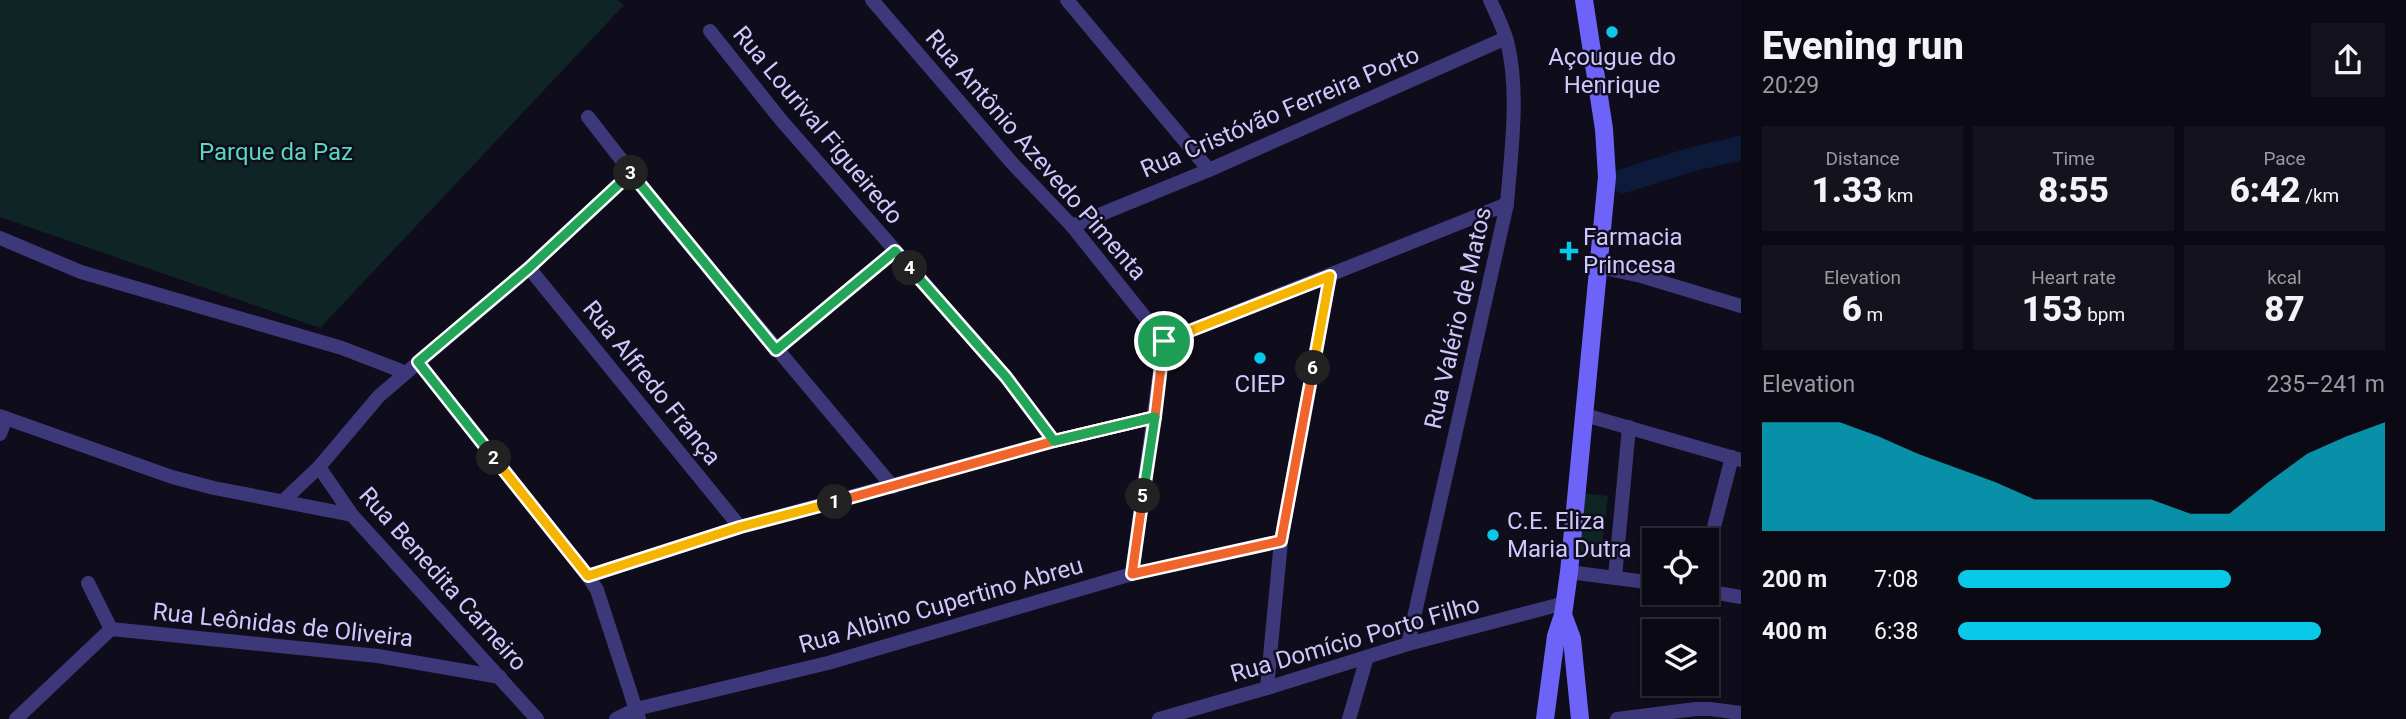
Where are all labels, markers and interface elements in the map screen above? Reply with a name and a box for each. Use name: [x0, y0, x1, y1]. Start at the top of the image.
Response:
street label: Rua Lourival Figueiredo: [727, 20, 909, 230]
button: share: [2311, 23, 2385, 97]
street label: Rua Antônio Azevedo Pimenta: [920, 24, 1152, 286]
marker: Açougue do Henrique: [1604, 24, 1620, 40]
text: Evening run: [1762, 24, 1964, 68]
street label: Rua Cristóvão Ferreira Porto: [1136, 41, 1424, 183]
place label: Açougue do Henrique: [1548, 43, 1676, 99]
text: 20:29: [1762, 72, 1819, 99]
park label: Parque da Paz: [199, 138, 353, 166]
text: Distance: [1826, 147, 1899, 170]
text: Time: [2052, 147, 2095, 170]
text: Pace: [2263, 147, 2306, 170]
pin: 3: [614, 156, 648, 190]
text: 3: [625, 161, 636, 184]
text: 1.33: [1812, 170, 1882, 211]
text: 8:55: [2038, 170, 2109, 211]
text: 6:42: [2230, 170, 2300, 211]
text: km: [1882, 184, 1913, 207]
text: /km: [2300, 184, 2339, 207]
street label: Rua Valério de Matos: [1419, 204, 1497, 432]
place label: Farmacia Princesa: [1583, 223, 1683, 279]
marker: Farmacia Princesa: [1561, 243, 1577, 259]
pin: 4: [892, 250, 928, 286]
text: 4: [904, 256, 915, 279]
text: Elevation: [1824, 266, 1901, 289]
text: Heart rate: [2031, 266, 2116, 289]
text: kcal: [2267, 266, 2302, 289]
text: 6: [1842, 289, 1862, 330]
text: 153: [2022, 289, 2082, 330]
text: 87: [2264, 289, 2305, 330]
street label: Rua Alfredo França: [577, 295, 727, 471]
text: m: [1862, 303, 1883, 326]
text: bpm: [2082, 303, 2125, 326]
pin: [1134, 311, 1194, 371]
icon: arrive: [1145, 322, 1183, 360]
marker: CIEP: [1252, 350, 1268, 366]
pin: 6: [1296, 350, 1330, 386]
text: 6: [1307, 356, 1318, 379]
place label: CIEP: [1235, 370, 1285, 398]
text: Elevation: [1762, 371, 1855, 398]
text: 235–241 m: [2266, 371, 2385, 398]
pin: 2: [476, 440, 512, 476]
text: 2: [488, 446, 499, 469]
pin: 5: [1126, 478, 1160, 514]
street label: Rua Benedita Carneiro: [353, 482, 533, 676]
pin: 1: [818, 484, 852, 520]
text: 5: [1137, 484, 1148, 507]
text: 1: [829, 490, 840, 513]
place label: C.E. Eliza Maria Dutra: [1507, 507, 1632, 563]
marker: C.E. Eliza Maria Dutra: [1485, 527, 1501, 543]
map controls: [1642, 528, 1719, 696]
button: locate: [1642, 528, 1719, 605]
street label: Rua Albino Cupertino Abreu: [796, 551, 1086, 659]
text: 200 m: [1762, 566, 1827, 593]
text: 7:08: [1874, 566, 1918, 593]
street label: Rua Domício Porto Filho: [1227, 590, 1483, 688]
street label: Rua Leônidas de Oliveira: [151, 597, 415, 653]
text: 400 m: [1762, 618, 1827, 645]
text: 6:38: [1874, 618, 1918, 645]
button: layers: [1642, 619, 1719, 696]

